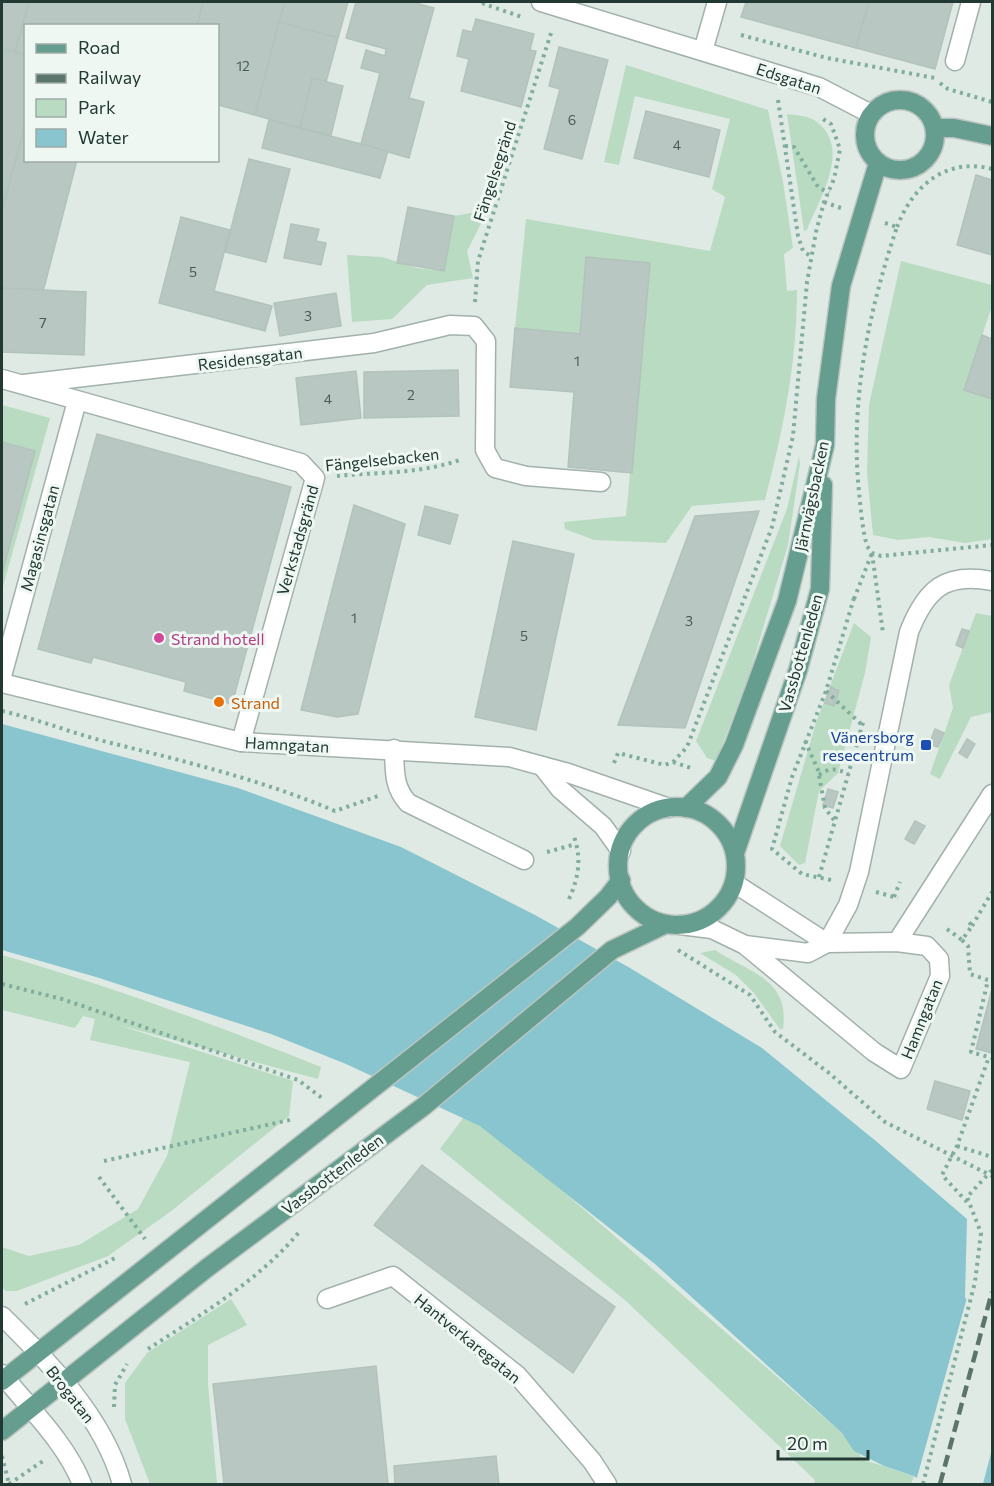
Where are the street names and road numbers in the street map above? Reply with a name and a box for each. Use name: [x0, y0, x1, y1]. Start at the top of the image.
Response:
street label: Edsgatan: [754, 59, 824, 97]
street label: Fängelsegränd: [469, 118, 519, 224]
street label: Residensgatan: [197, 342, 303, 374]
street label: Järnvägsbacken: [790, 439, 832, 553]
street label: Fängelsebacken: [324, 444, 440, 474]
street label: Magasinsgatan: [16, 483, 62, 593]
street label: Verkstadsgränd: [272, 483, 322, 597]
street label: Vassbottenleden: [774, 592, 826, 714]
street label: Hamngatan: [244, 732, 330, 756]
street label: Hamngatan: [896, 976, 946, 1062]
street label: Vassbottenleden: [278, 1130, 386, 1218]
street label: Hantverkaregatan: [411, 1289, 525, 1387]
street label: Brogatan: [43, 1362, 99, 1426]

